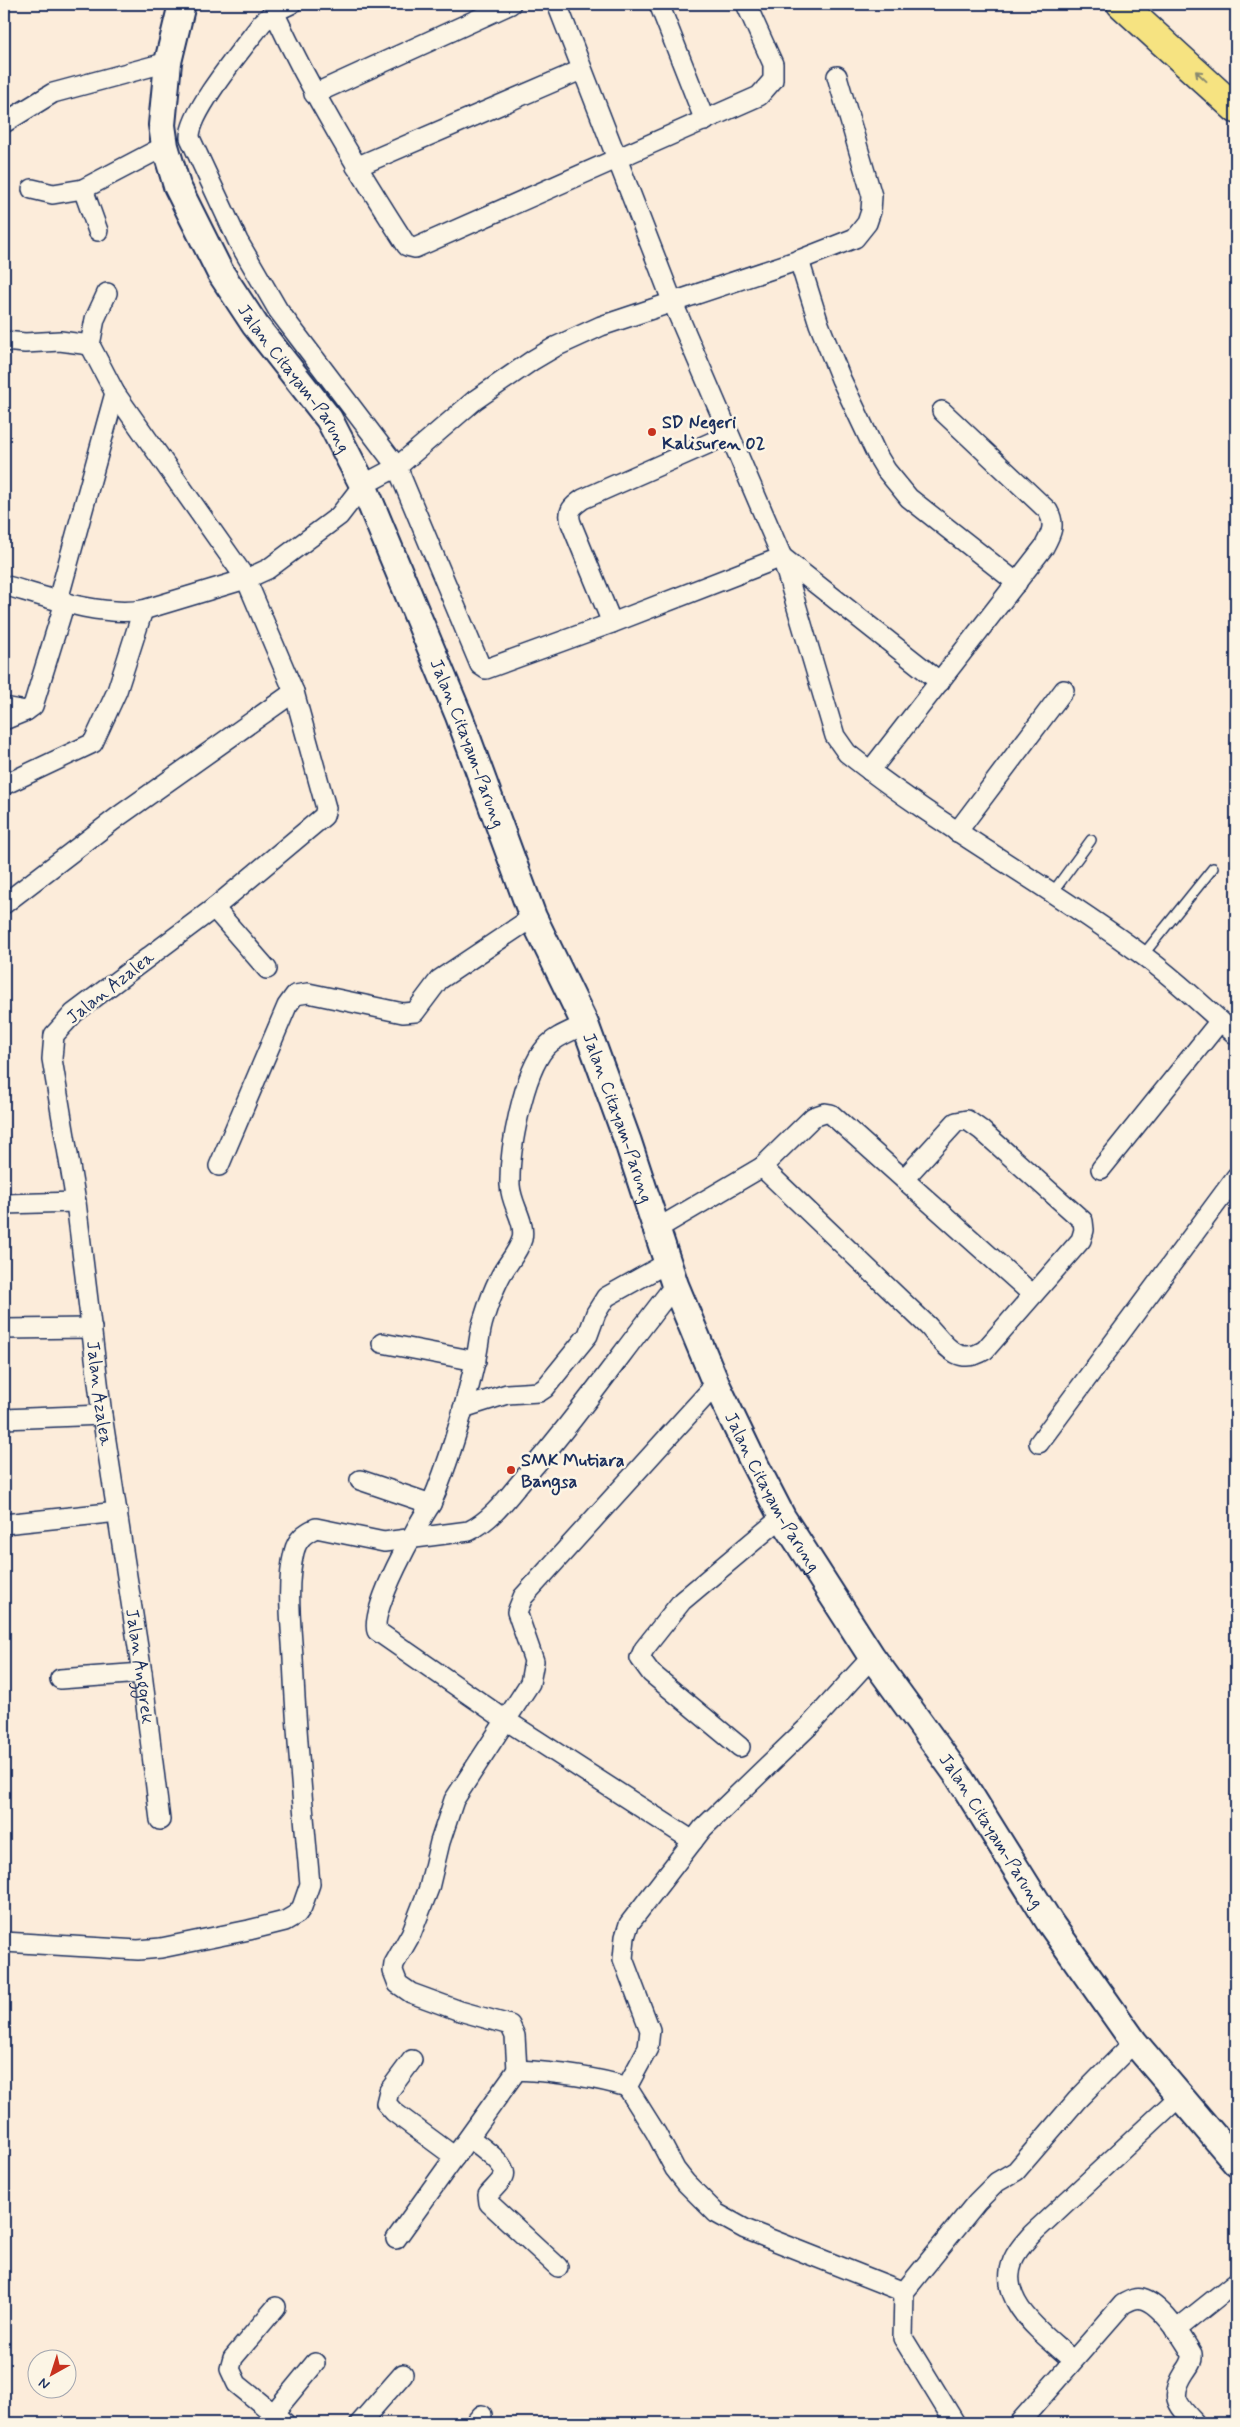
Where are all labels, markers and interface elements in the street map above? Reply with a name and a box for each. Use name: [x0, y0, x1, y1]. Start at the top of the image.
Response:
one-way arrow: [1194, 70, 1207, 82]
street label: Jalan Citayam-Parung: [231, 300, 355, 457]
place label: SD Negeri Kalisuren 02: [662, 411, 765, 456]
marker: SD Negeri Kalisuren 02: [646, 426, 658, 438]
street label: Jalan Citayam-Parung: [424, 655, 510, 831]
street label: Jalan Azalea: [62, 946, 160, 1030]
street label: Jalan Citayam-Parung: [576, 1029, 658, 1206]
street label: Jalan Azalea: [80, 1340, 118, 1448]
street label: Jalan Citayam-Parung: [718, 1408, 825, 1577]
place label: SMK Mutiara Bangsa: [521, 1449, 625, 1496]
marker: SMK Mutiara Bangsa: [505, 1464, 517, 1476]
street label: Jalan Anggrek: [119, 1607, 159, 1725]
street label: Jalan Citayam-Parung: [933, 1749, 1049, 1913]
north arrow: [28, 2350, 78, 2400]
text: N: [35, 2373, 54, 2393]

